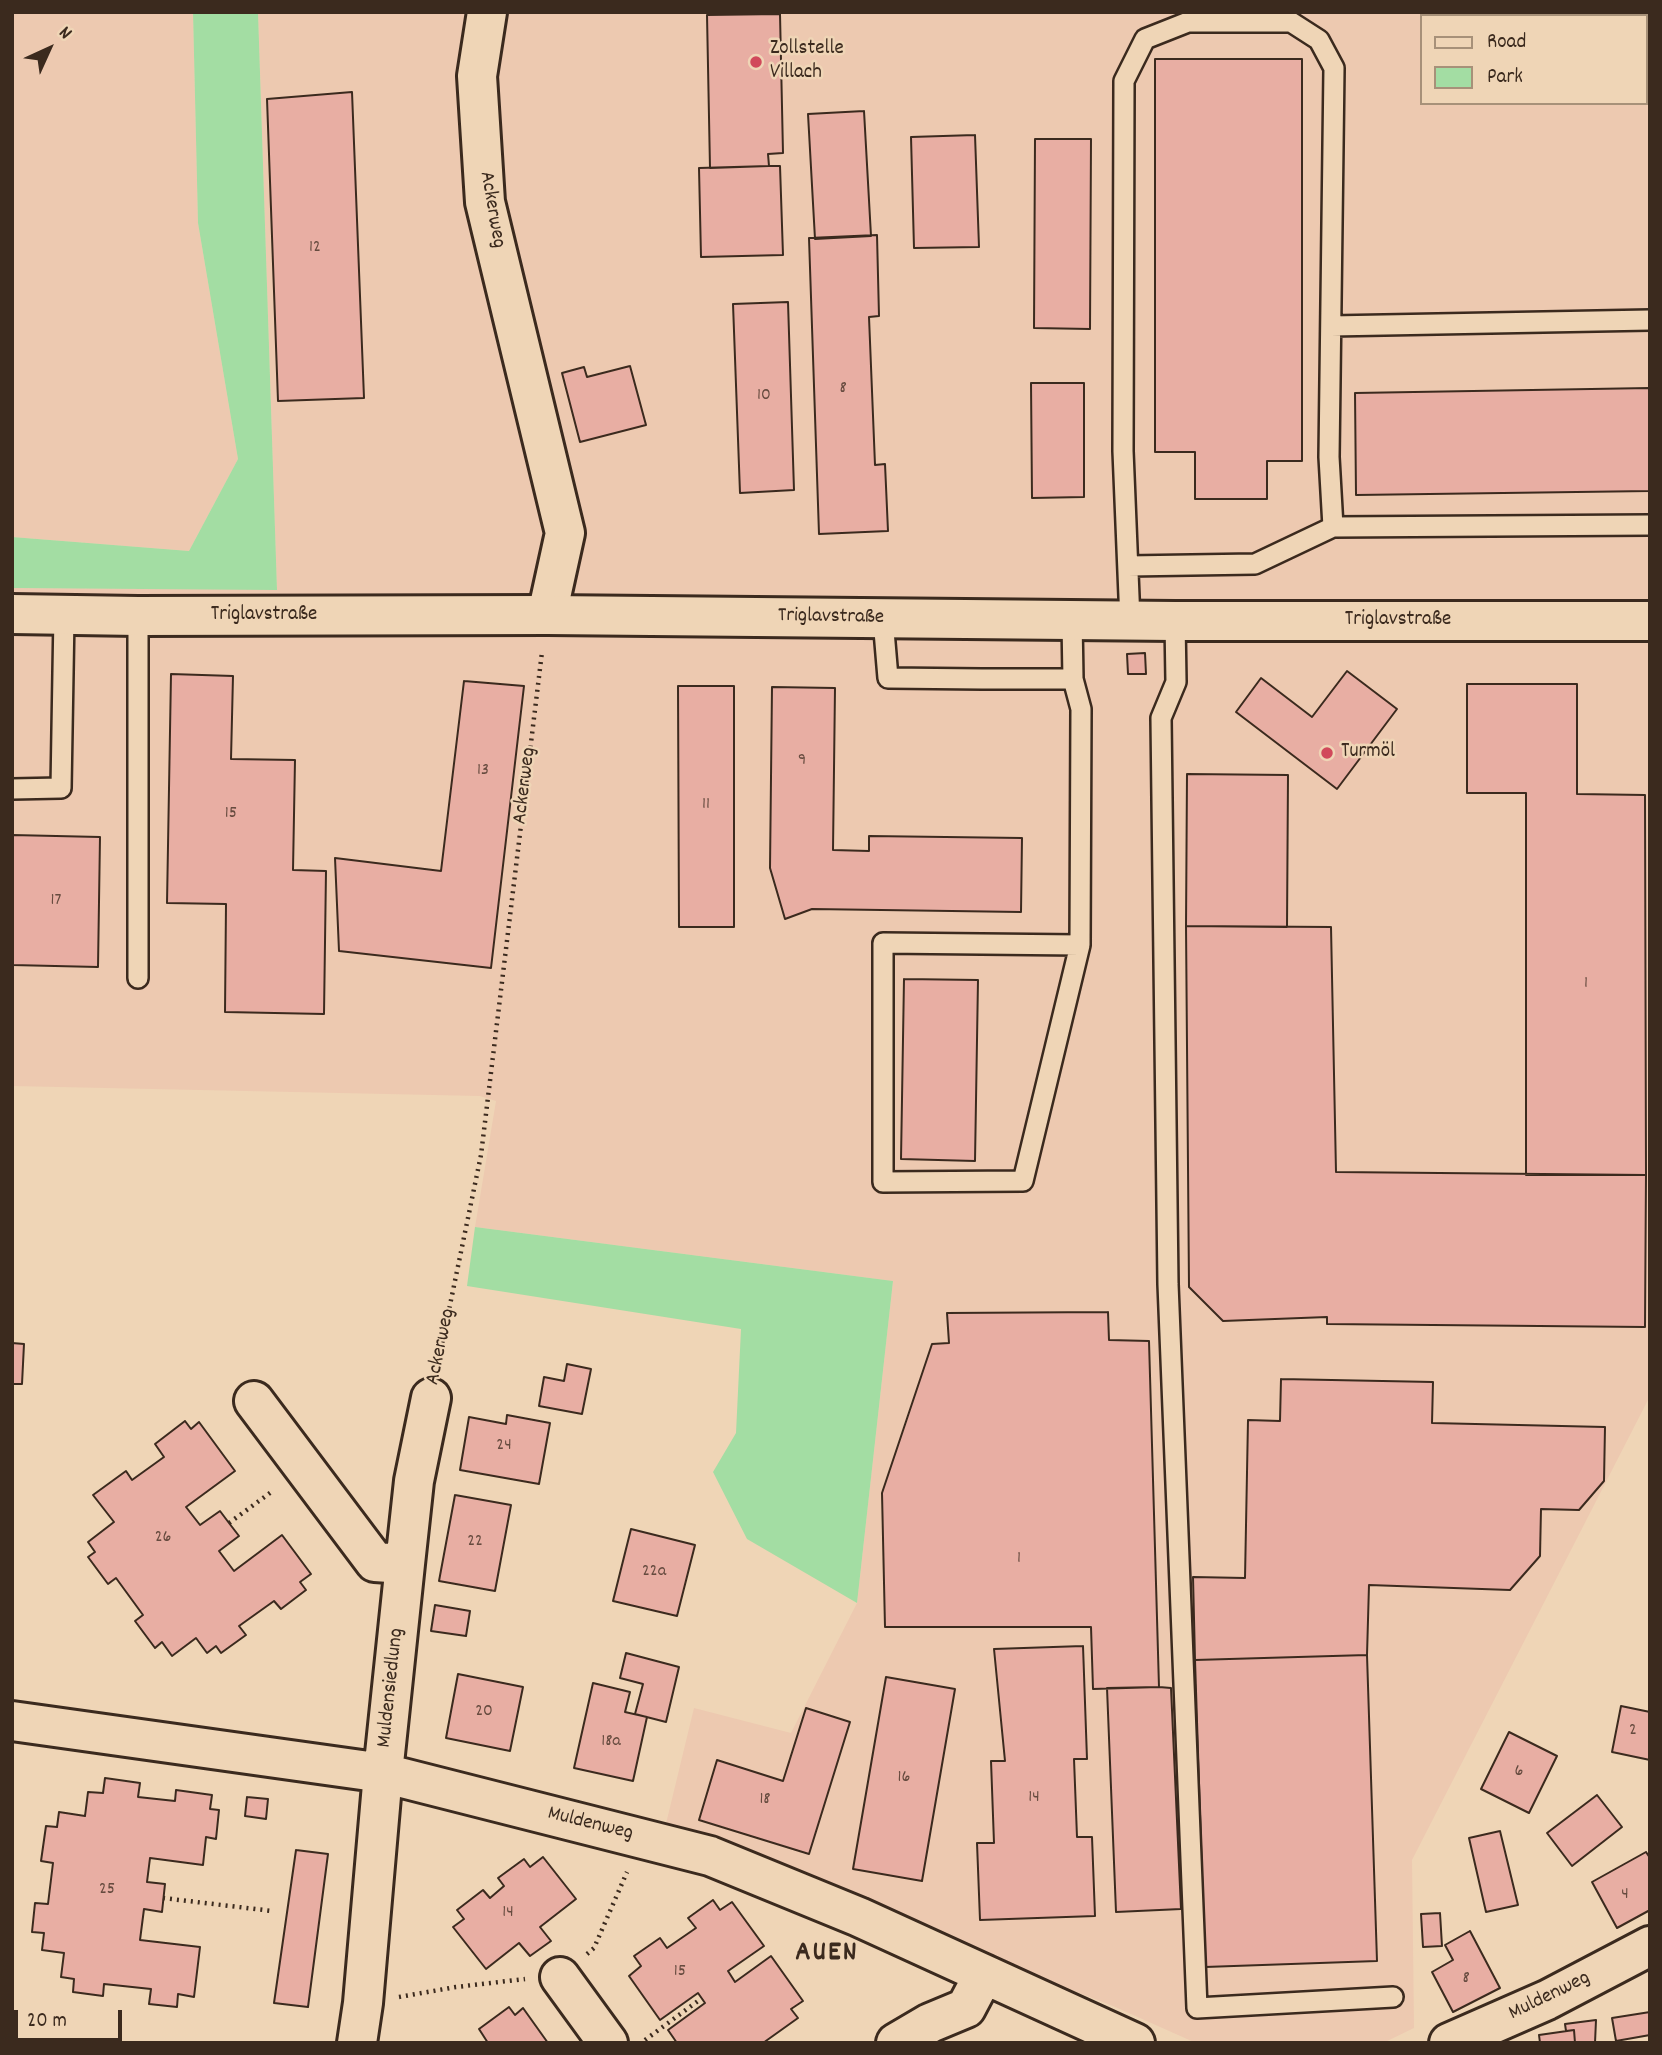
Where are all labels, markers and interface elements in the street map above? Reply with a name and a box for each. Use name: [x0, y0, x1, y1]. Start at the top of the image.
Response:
north arrow: [14, 14, 84, 84]
legend: [1420, 14, 1648, 105]
text: N: [51, 21, 77, 47]
text: Road: [1487, 28, 1526, 58]
place label: Zollstelle Villach: [770, 37, 844, 87]
marker: Zollstelle Villach: [748, 54, 764, 70]
text: Park: [1487, 63, 1523, 93]
street label: Ackerweg: [472, 170, 510, 250]
house number: 12: [309, 238, 321, 260]
house number: 8: [839, 379, 847, 401]
house number: 10: [757, 386, 771, 408]
street label: Triglavstraße: [211, 603, 317, 629]
street label: Triglavstraße: [778, 604, 884, 632]
street label: Triglavstraße: [1345, 608, 1451, 634]
place label: Turmöl: [1341, 740, 1395, 766]
marker: Turmöl: [1319, 745, 1335, 761]
street label: Ackerweg: [509, 746, 543, 826]
house number: 9: [798, 751, 806, 773]
house number: 13: [477, 761, 489, 783]
house number: 11: [702, 795, 710, 817]
house number: 15: [225, 804, 237, 826]
house number: 17: [51, 891, 61, 913]
house number: 1: [1584, 974, 1588, 996]
street label: Ackerweg: [422, 1306, 462, 1388]
house number: 24: [496, 1436, 512, 1458]
house number: 26: [155, 1528, 171, 1550]
house number: 22: [467, 1532, 483, 1554]
house number: 1: [1017, 1549, 1021, 1571]
house number: 22a: [642, 1562, 666, 1584]
street label: Muldensiedlung: [373, 1627, 411, 1749]
house number: 20: [475, 1702, 493, 1724]
house number: 2: [1629, 1721, 1637, 1743]
house number: 18a: [601, 1732, 621, 1754]
house number: 6: [1515, 1762, 1523, 1784]
house number: 16: [898, 1768, 910, 1790]
house number: 14: [1028, 1788, 1040, 1810]
house number: 18: [759, 1790, 771, 1812]
street label: Muldenweg: [545, 1802, 635, 1848]
house number: 25: [99, 1880, 115, 1902]
house number: 4: [1621, 1885, 1629, 1907]
house number: 14: [502, 1903, 514, 1925]
district label: AUEN: [796, 1938, 858, 1972]
house number: 15: [674, 1962, 686, 1984]
street label: Muldenweg: [1505, 1967, 1595, 2027]
house number: 8: [1462, 1969, 1470, 1991]
scale bar: [18, 1996, 126, 2040]
text: 20 m: [27, 2007, 67, 2037]

